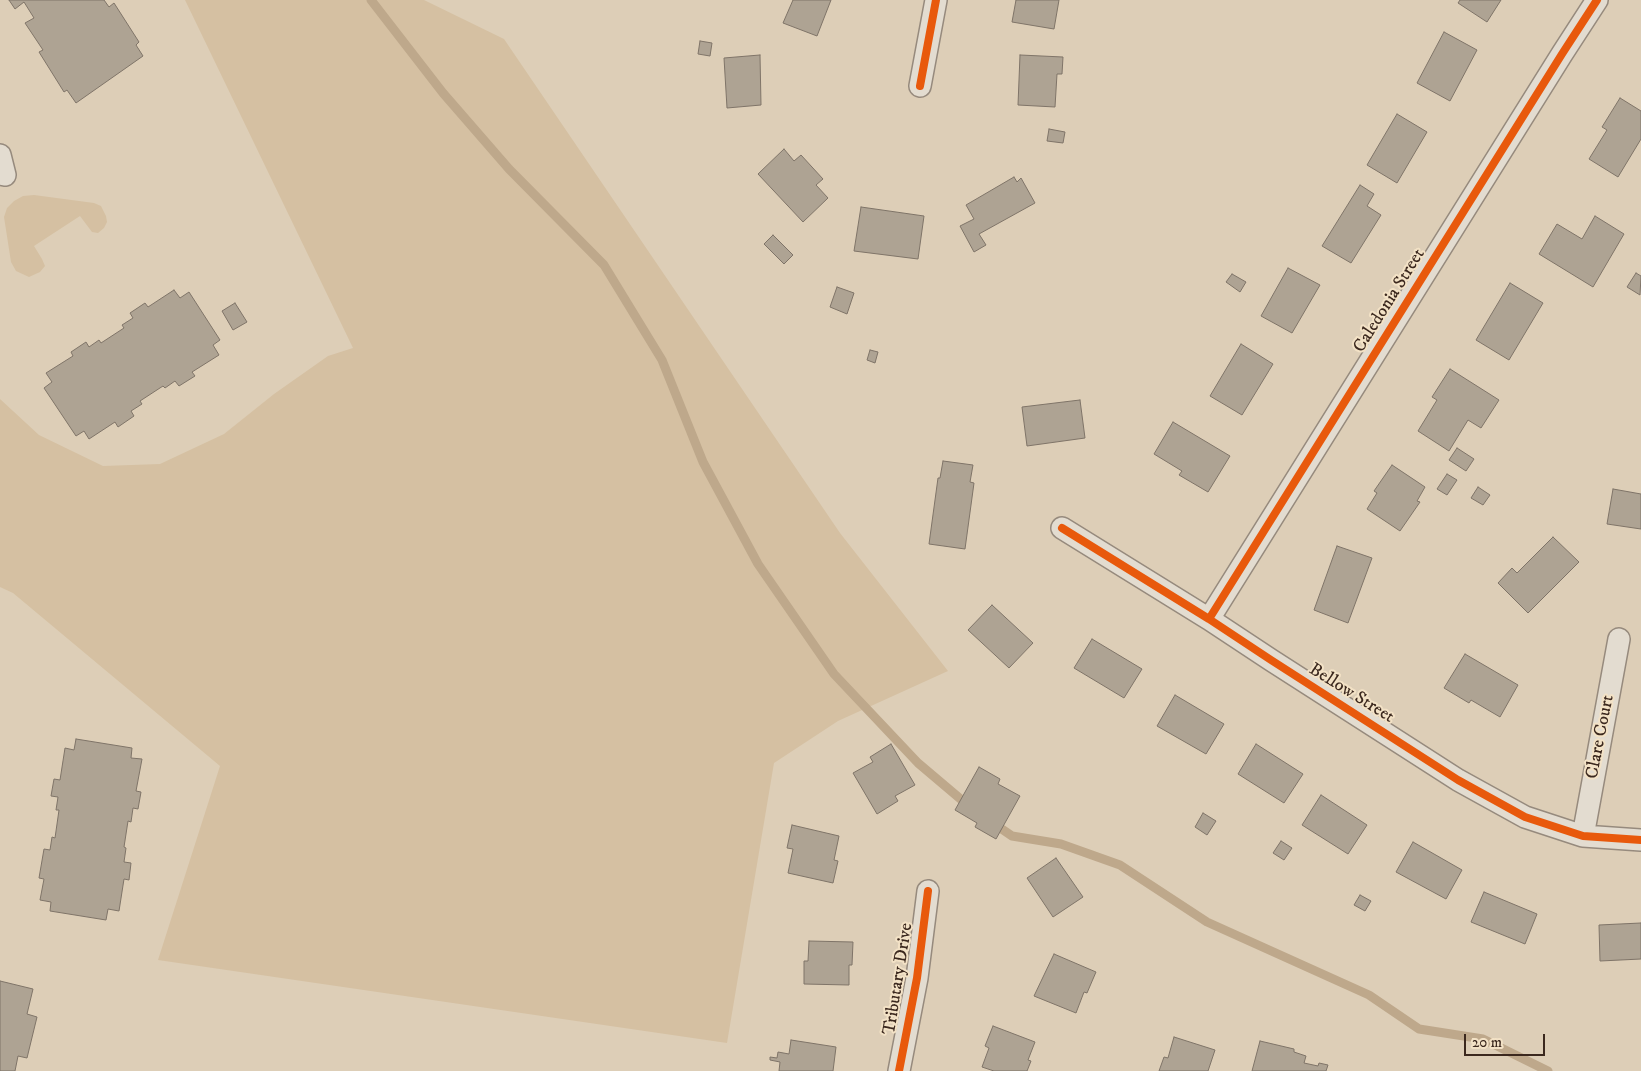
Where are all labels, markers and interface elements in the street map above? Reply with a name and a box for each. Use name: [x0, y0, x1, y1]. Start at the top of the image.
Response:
street label: Caledonia Street: [1350, 245, 1430, 357]
street label: Bellow Street: [1304, 659, 1398, 729]
street label: Clare Court: [1582, 693, 1620, 781]
street label: Tributary Drive: [880, 922, 918, 1036]
scale bar: [1466, 1024, 1547, 1056]
text: 20 m: [1472, 1033, 1502, 1052]

